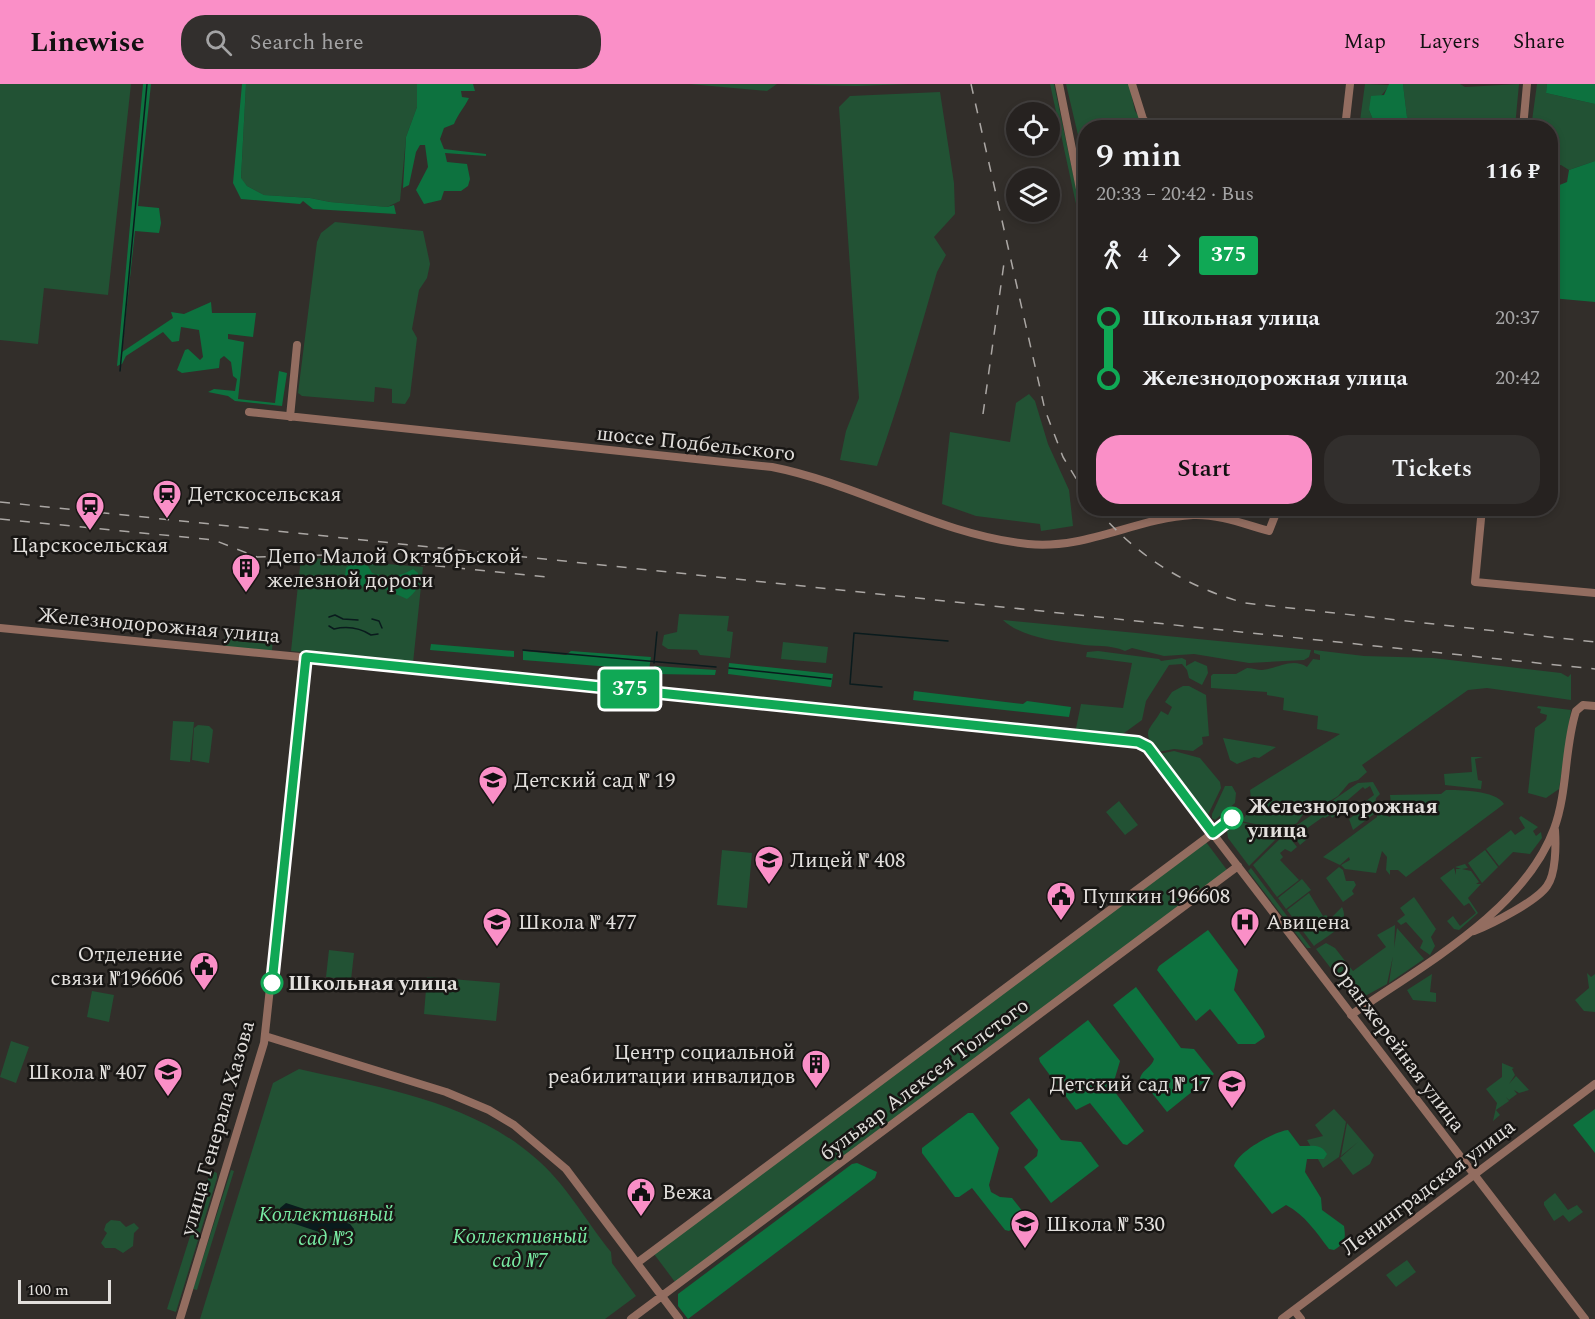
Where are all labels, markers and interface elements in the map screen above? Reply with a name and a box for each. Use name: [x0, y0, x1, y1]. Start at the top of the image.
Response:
search box: [181, 15, 601, 69]
text: Linewise: [30, 21, 145, 64]
icon: search: [202, 26, 235, 59]
text: Search here: [250, 26, 364, 59]
text: Map: [1344, 26, 1386, 58]
text: Layers: [1419, 26, 1480, 58]
text: Share: [1513, 26, 1565, 58]
map controls: [1006, 102, 1060, 222]
button: locate: [1006, 102, 1060, 156]
text: 9 min: [1096, 131, 1182, 181]
text: 116 ₽: [1485, 155, 1540, 188]
button: layers: [1006, 168, 1060, 222]
text: 20:33 – 20:42 · Bus: [1096, 179, 1254, 209]
icon: walk: [1096, 239, 1129, 272]
icon: forward: [1157, 239, 1190, 272]
text: 375: [1211, 239, 1246, 271]
text: 4: [1138, 240, 1148, 270]
text: Школьная улица: [1142, 302, 1320, 335]
text: 20:37: [1495, 303, 1540, 333]
text: Железнодорожная улица: [1142, 362, 1408, 395]
text: 20:42: [1495, 363, 1540, 393]
street label: шоссе Подбельского: [595, 418, 797, 470]
button: Start: [1096, 435, 1312, 504]
button: Tickets: [1324, 435, 1540, 504]
station icon: Детскосельская: [151, 478, 183, 520]
place label: Детскосельская: [188, 479, 341, 511]
station icon: Царскосельская: [74, 490, 106, 532]
place label: Царскосельская: [12, 530, 168, 562]
place label: Депо Малой Октябрьской железной дороги: [267, 541, 521, 597]
building icon: Депо Малой Октябрьской железной дороги: [230, 552, 262, 594]
street label: Железнодорожная улица: [36, 599, 282, 653]
line badge: 375: [596, 670, 664, 708]
text: 375: [612, 673, 648, 705]
school or university icon: Детский сад № 19: [477, 764, 509, 806]
place label: Детский сад № 19: [514, 765, 676, 797]
place label: Железнодорожная улица: [1247, 791, 1438, 847]
marker: Железнодорожная улица: [1221, 807, 1243, 829]
school or university icon: Лицей № 408: [753, 844, 785, 886]
place label: Лицей № 408: [790, 845, 905, 877]
public building icon: Пушкин 196608: [1045, 880, 1077, 922]
place label: Пушкин 196608: [1082, 881, 1230, 913]
school or university icon: Школа № 477: [481, 906, 513, 948]
hospital icon: Авицена: [1229, 906, 1261, 948]
place label: Школа № 477: [518, 907, 637, 939]
place label: Авицена: [1266, 907, 1351, 939]
place label: Отделение связи №196606: [51, 939, 183, 995]
public building icon: Отделение связи №196606: [188, 950, 220, 992]
street label: Оранжерейная улица: [1322, 954, 1473, 1140]
place label: Школьная улица: [288, 968, 458, 1000]
marker: Школьная улица: [261, 972, 283, 994]
street label: бульвар Алексея Толстого: [813, 990, 1036, 1169]
street label: улица Генерала Хазова: [172, 1016, 264, 1241]
place label: Центр социальной реабилитации инвалидов: [548, 1037, 795, 1093]
building icon: Центр социальной реабилитации инвалидов: [800, 1048, 832, 1090]
school or university icon: Школа № 407: [152, 1056, 184, 1098]
place label: Школа № 407: [28, 1057, 147, 1089]
school or university icon: Детский сад № 17: [1216, 1068, 1248, 1110]
place label: Детский сад № 17: [1049, 1069, 1211, 1101]
street label: Ленинградская улица: [1335, 1111, 1523, 1264]
public building icon: Вежа: [625, 1176, 657, 1218]
place label: Вежа: [662, 1177, 713, 1209]
park label: Коллективный сад №3: [258, 1199, 394, 1255]
school or university icon: Школа № 530: [1009, 1208, 1041, 1250]
place label: Школа № 530: [1046, 1209, 1165, 1241]
park label: Коллективный сад №7: [452, 1221, 588, 1277]
scale bar: [18, 1277, 111, 1304]
text: 100 m: [27, 1278, 69, 1302]

